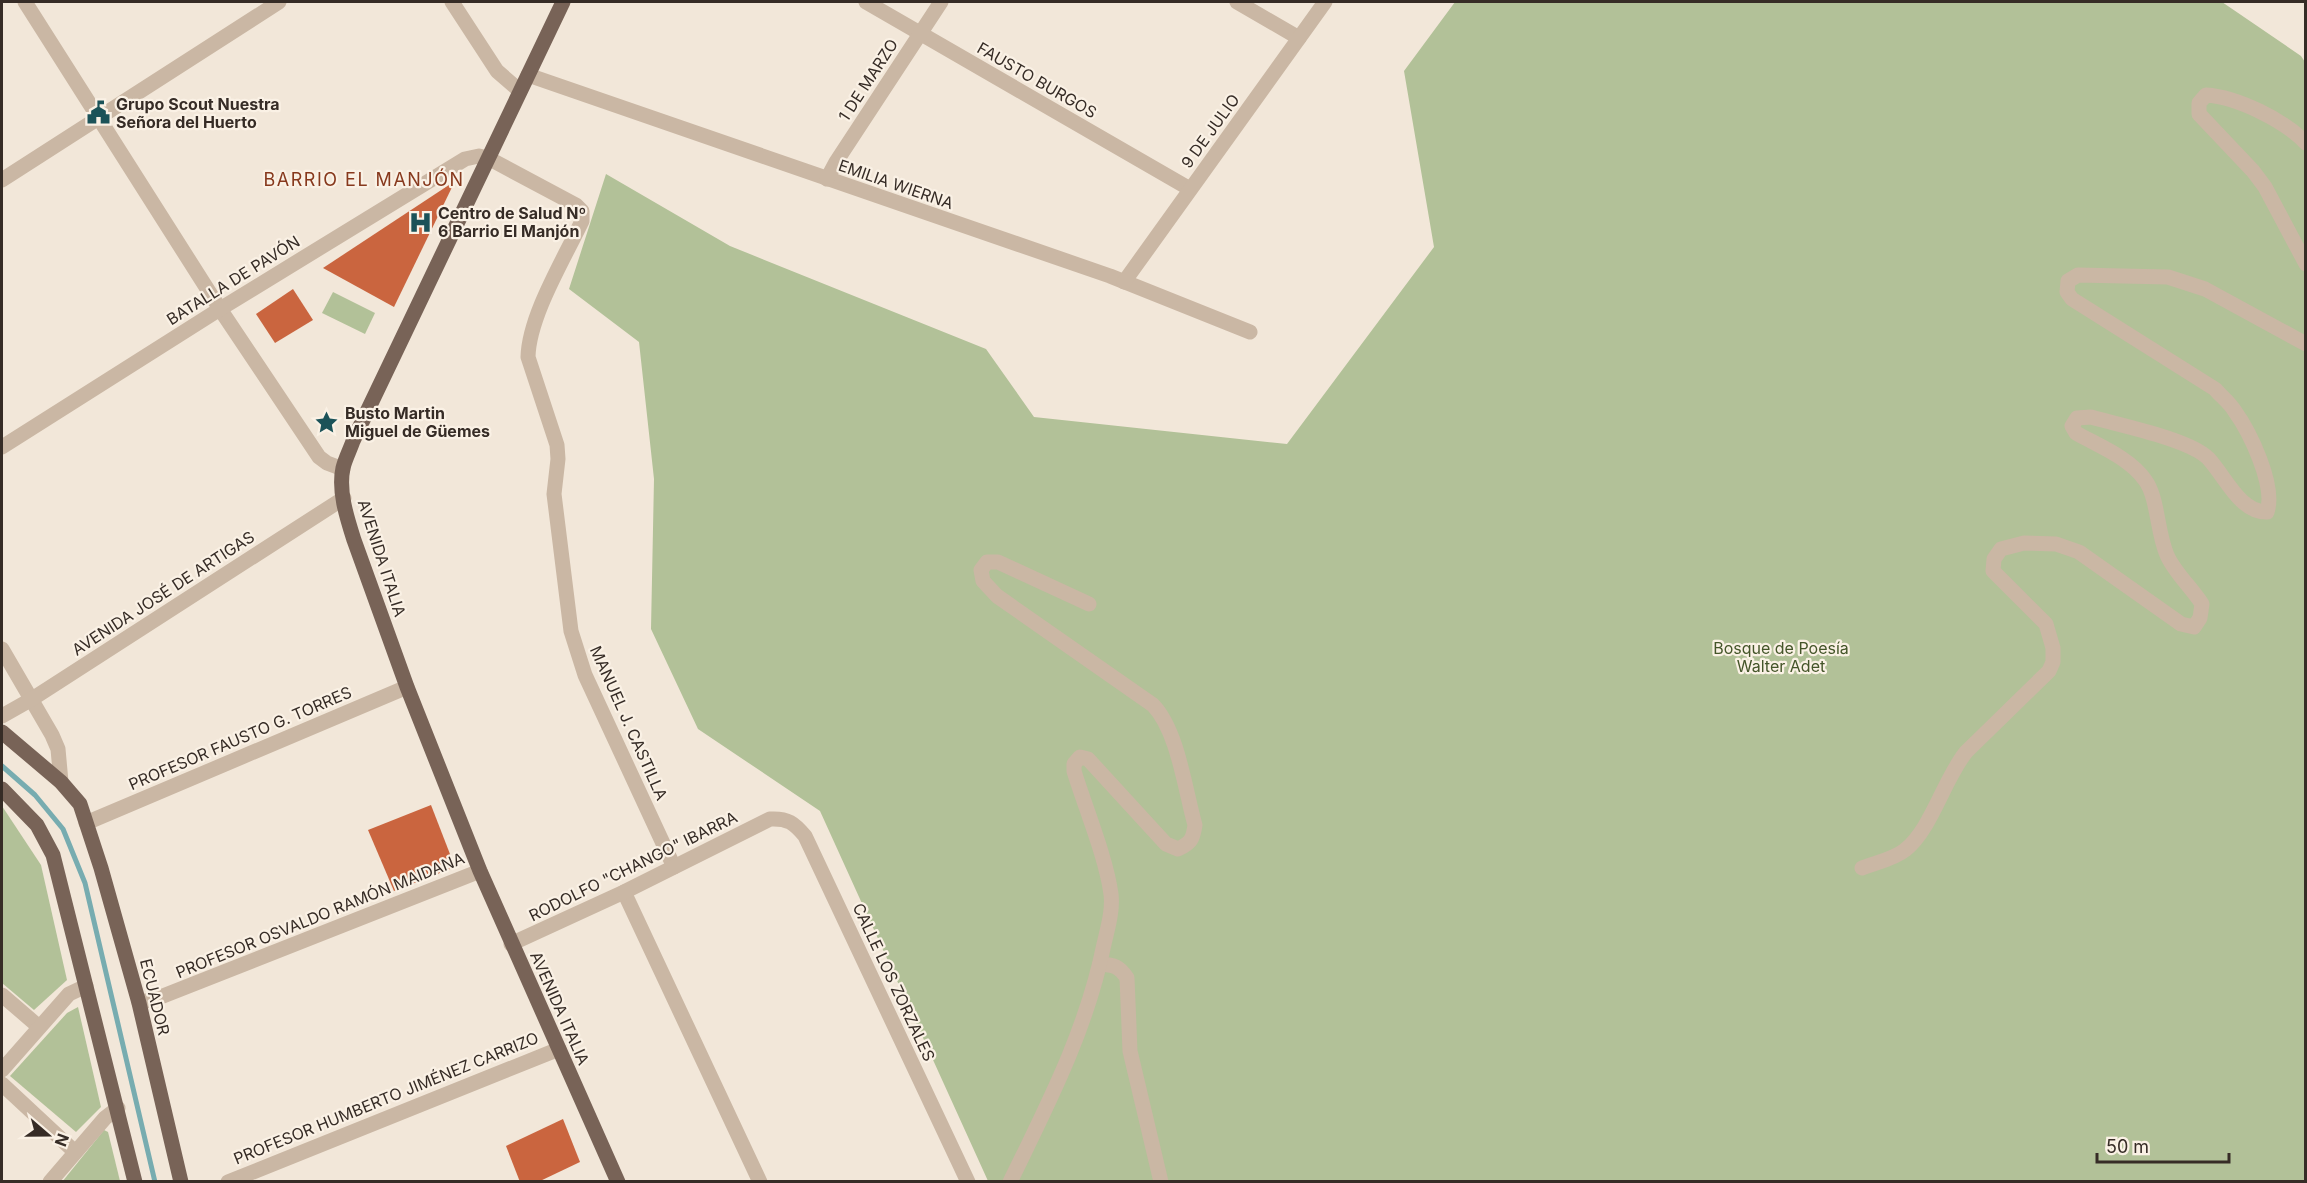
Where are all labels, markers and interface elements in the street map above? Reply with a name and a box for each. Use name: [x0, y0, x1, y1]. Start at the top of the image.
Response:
street label: 1 DE MARZO: [834, 35, 902, 125]
street label: FAUSTO BURGOS: [974, 38, 1100, 122]
street label: 9 DE JULIO: [1176, 90, 1244, 172]
place label: Grupo Scout Nuestra Señora del Huerto: [116, 94, 280, 132]
public building icon: Grupo Scout Nuestra Señora del Huerto: [85, 100, 111, 126]
street label: EMILIA WIERNA: [836, 155, 956, 213]
district label: BARRIO EL MANJÓN: [264, 168, 464, 190]
place label: Centro de Salud Nº 6 Barrio El Manjón: [438, 203, 586, 241]
hospital icon: Centro de Salud Nº 6 Barrio El Manjón: [407, 209, 433, 235]
street label: BATALLA DE PAVÓN: [163, 231, 303, 329]
place label: Busto Martin Miguel de Güemes: [345, 403, 490, 441]
place icon: Busto Martin Miguel de Güemes: [314, 409, 340, 435]
street label: AVENIDA ITALIA: [354, 497, 410, 619]
street label: AVENIDA JOSÉ DE ARTIGAS: [68, 526, 258, 660]
park label: Bosque de Poesía Walter Adet: [1713, 638, 1849, 676]
street label: MANUEL J. CASTILLA: [586, 643, 672, 803]
street label: PROFESOR FAUSTO G. TORRES: [126, 682, 354, 794]
street label: RODOLFO "CHANGO" IBARRA: [526, 807, 740, 925]
street label: PROFESOR OSVALDO RAMÓN MAIDANA: [173, 848, 467, 982]
street label: CALLE LOS ZORZALES: [849, 900, 939, 1064]
street label: AVENIDA ITALIA: [526, 948, 594, 1068]
street label: ECUADOR: [136, 957, 174, 1037]
street label: PROFESOR HUMBERTO JIMÉNEZ CARRIZO: [231, 1027, 541, 1169]
north arrow: [18, 1105, 78, 1165]
scale bar: [2097, 1126, 2229, 1164]
text: N: [51, 1131, 74, 1149]
text: 50 m: [2106, 1136, 2149, 1157]

